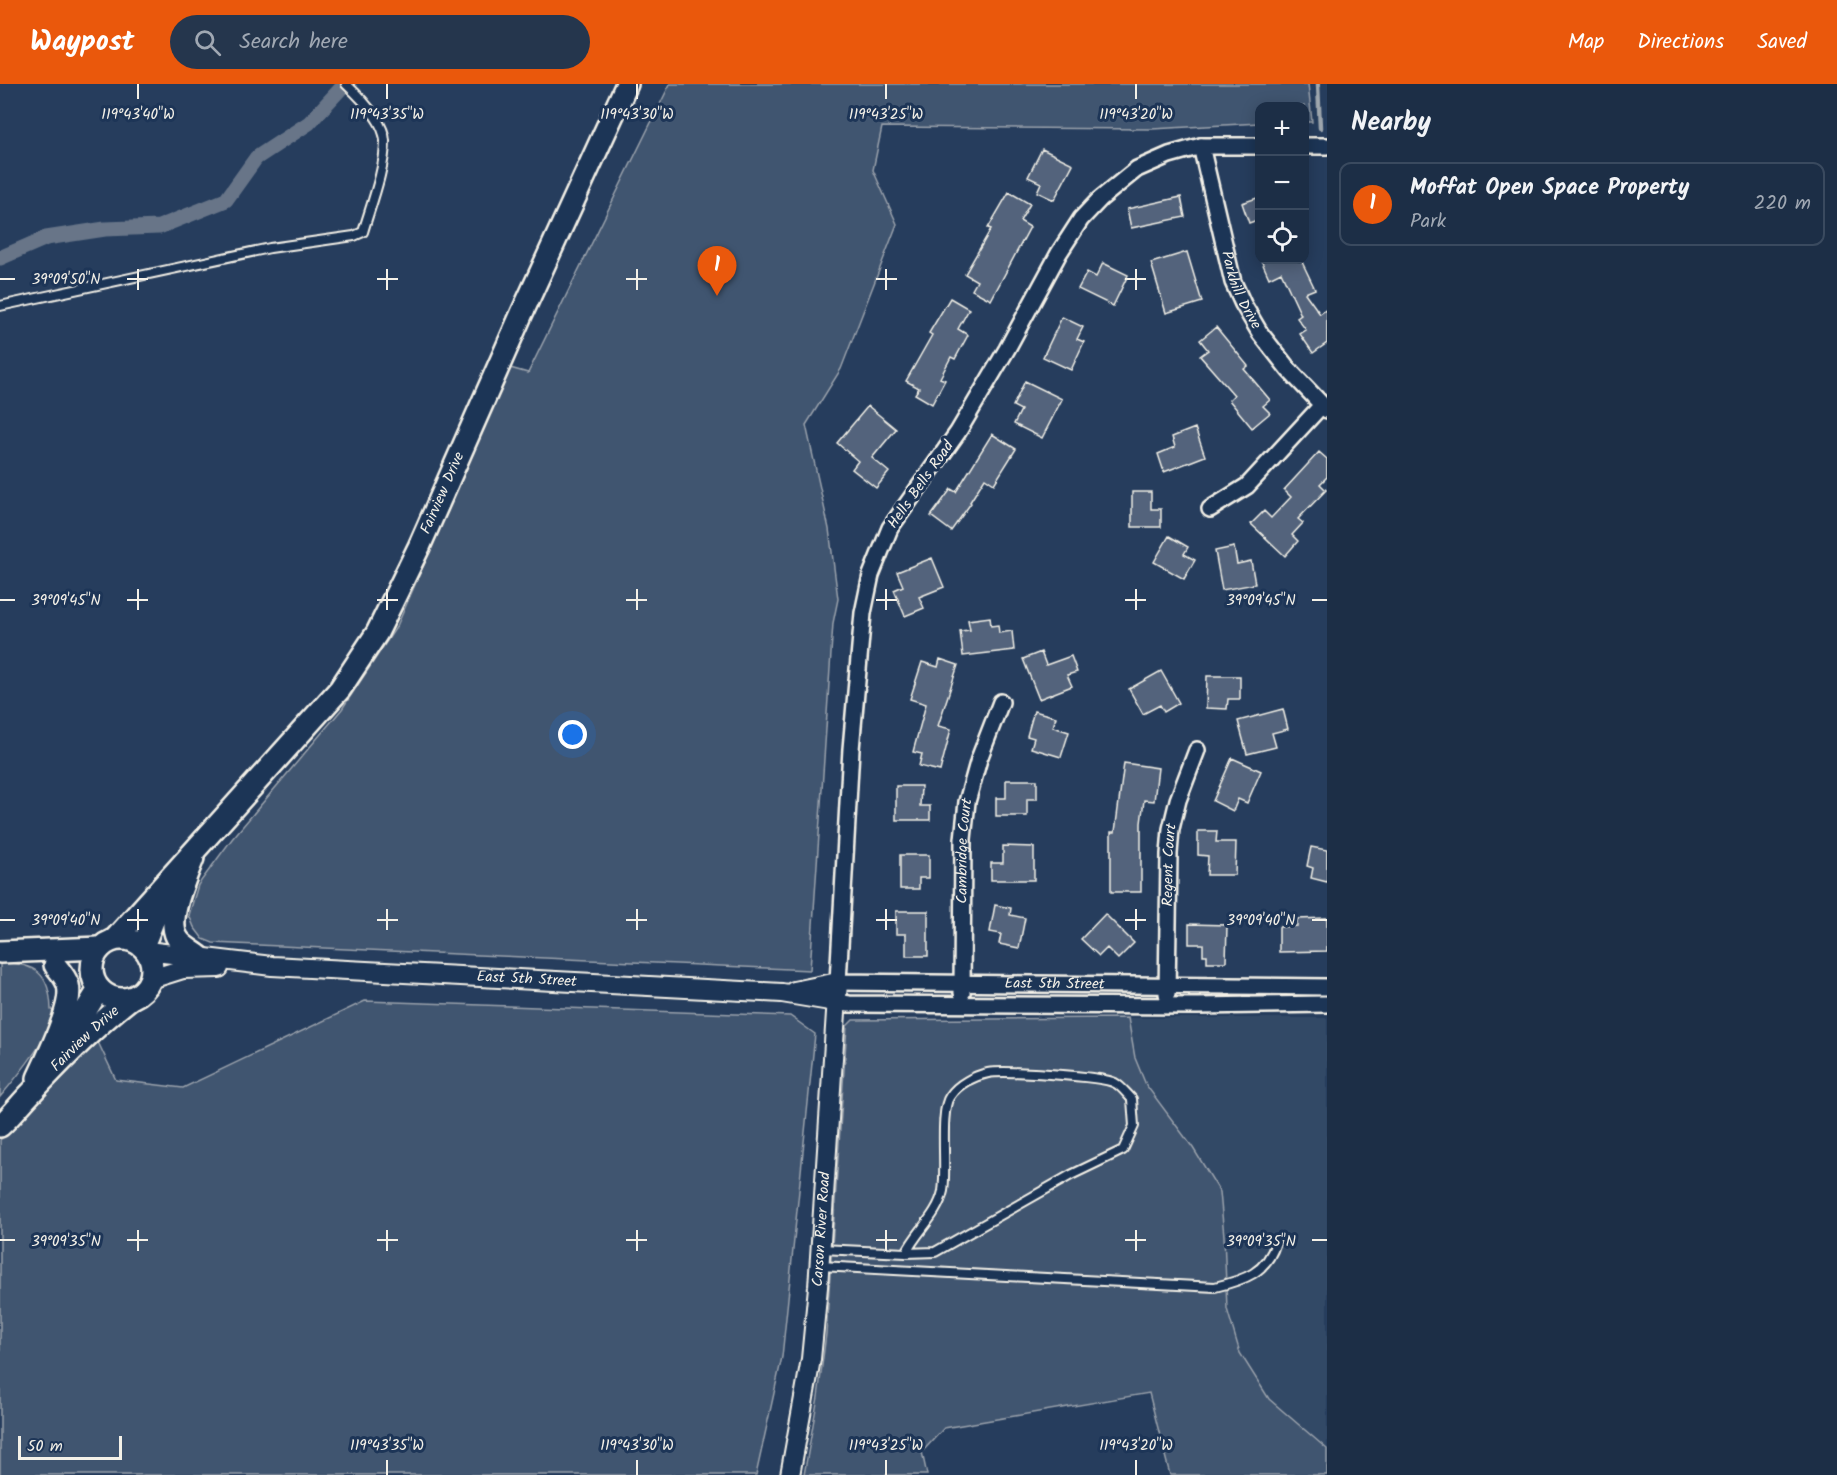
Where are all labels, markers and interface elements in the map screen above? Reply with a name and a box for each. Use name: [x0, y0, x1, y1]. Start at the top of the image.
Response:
search box: [170, 15, 590, 69]
text: Waypost: [30, 20, 134, 65]
text: Search here: [239, 25, 348, 60]
icon: search: [191, 26, 224, 59]
text: Map: [1568, 26, 1604, 59]
text: Directions: [1637, 26, 1724, 59]
text: Saved: [1757, 26, 1807, 59]
map controls: [1255, 102, 1309, 264]
button: +: [1255, 102, 1309, 156]
text: Nearby: [1351, 102, 1431, 144]
text: 119°43'40"W: [101, 103, 175, 127]
text: 119°43'35"W: [350, 103, 424, 127]
text: 119°43'30"W: [600, 103, 674, 127]
text: 119°43'25"W: [849, 103, 923, 127]
text: 119°43'20"W: [1099, 103, 1173, 127]
button: −: [1255, 156, 1309, 210]
text: Moffat Open Space Property: [1410, 171, 1689, 206]
text: 1: [1369, 188, 1376, 220]
text: 220 m: [1754, 188, 1811, 220]
text: Park: [1410, 206, 1446, 238]
button: locate: [1255, 210, 1309, 264]
pin: 1: [698, 246, 736, 296]
street label: Parkhill Drive: [1214, 249, 1268, 334]
text: 39°09'50"N: [32, 268, 100, 292]
street label: Hells Bells Road: [882, 436, 961, 534]
street label: Fairview Drive: [414, 448, 471, 538]
text: 39°09'45"N: [31, 589, 101, 613]
text: 39°09'45"N: [1226, 589, 1296, 613]
your location: [558, 720, 587, 749]
street label: Cambridge Court: [951, 795, 980, 904]
street label: Regent Court: [1156, 821, 1184, 907]
text: 39°09'40"N: [32, 909, 100, 933]
text: 39°09'40"N: [1227, 909, 1295, 933]
street label: East 5th Street: [476, 965, 578, 994]
street label: East 5th Street: [1004, 972, 1105, 997]
street label: Fairview Drive: [45, 1000, 125, 1078]
street label: Carson River Road: [806, 1171, 838, 1287]
text: 39°09'35"N: [31, 1230, 101, 1254]
text: 39°09'35"N: [1226, 1230, 1296, 1254]
scale bar: [18, 1433, 122, 1460]
text: 50 m: [27, 1434, 63, 1459]
text: 119°43'35"W: [350, 1434, 424, 1458]
text: 119°43'30"W: [600, 1434, 674, 1458]
text: 119°43'25"W: [849, 1434, 923, 1458]
text: 119°43'20"W: [1099, 1434, 1173, 1458]

